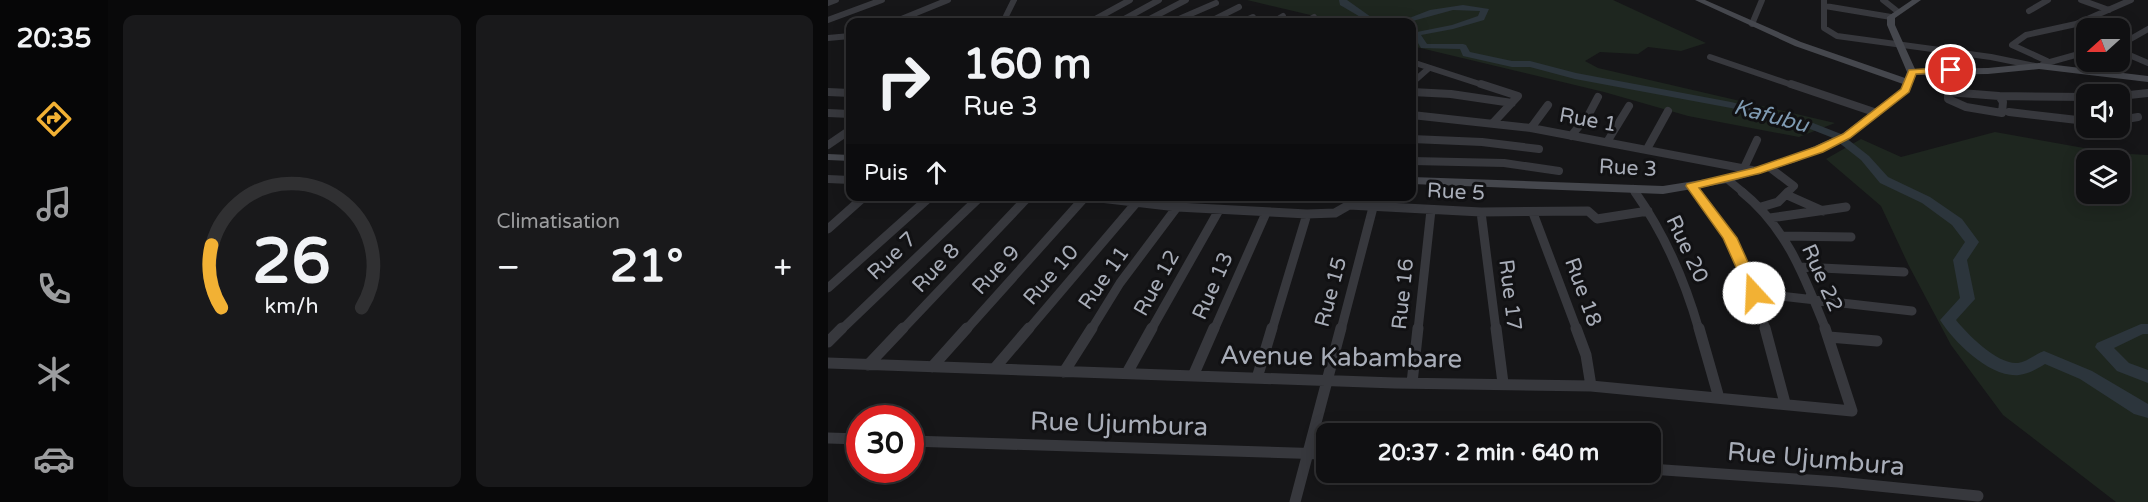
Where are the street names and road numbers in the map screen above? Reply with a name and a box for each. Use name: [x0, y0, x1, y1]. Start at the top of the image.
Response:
street label: Rue 1: [1557, 103, 1619, 137]
street label: Rue 3: [1598, 154, 1658, 182]
street label: Rue 5: [1426, 178, 1486, 206]
street label: Rue 20: [1661, 211, 1713, 287]
street label: Rue 7: [862, 227, 922, 285]
street label: Rue 8: [907, 238, 965, 298]
street label: Rue 9: [967, 240, 1025, 300]
street label: Rue 10: [1018, 240, 1084, 310]
street label: Rue 22: [1796, 240, 1848, 316]
street label: Rue 11: [1073, 242, 1135, 314]
street label: Rue 12: [1129, 246, 1185, 320]
street label: Rue 13: [1187, 248, 1239, 324]
street label: Rue 15: [1310, 254, 1352, 330]
street label: Rue 18: [1559, 254, 1607, 330]
street label: Rue 16: [1387, 257, 1419, 331]
street label: Rue 17: [1493, 258, 1527, 332]
street label: Avenue Kabambare: [1220, 339, 1462, 375]
street label: Rue Ujumbura: [1029, 405, 1209, 443]
street label: Rue Ujumbura: [1726, 436, 1906, 482]

